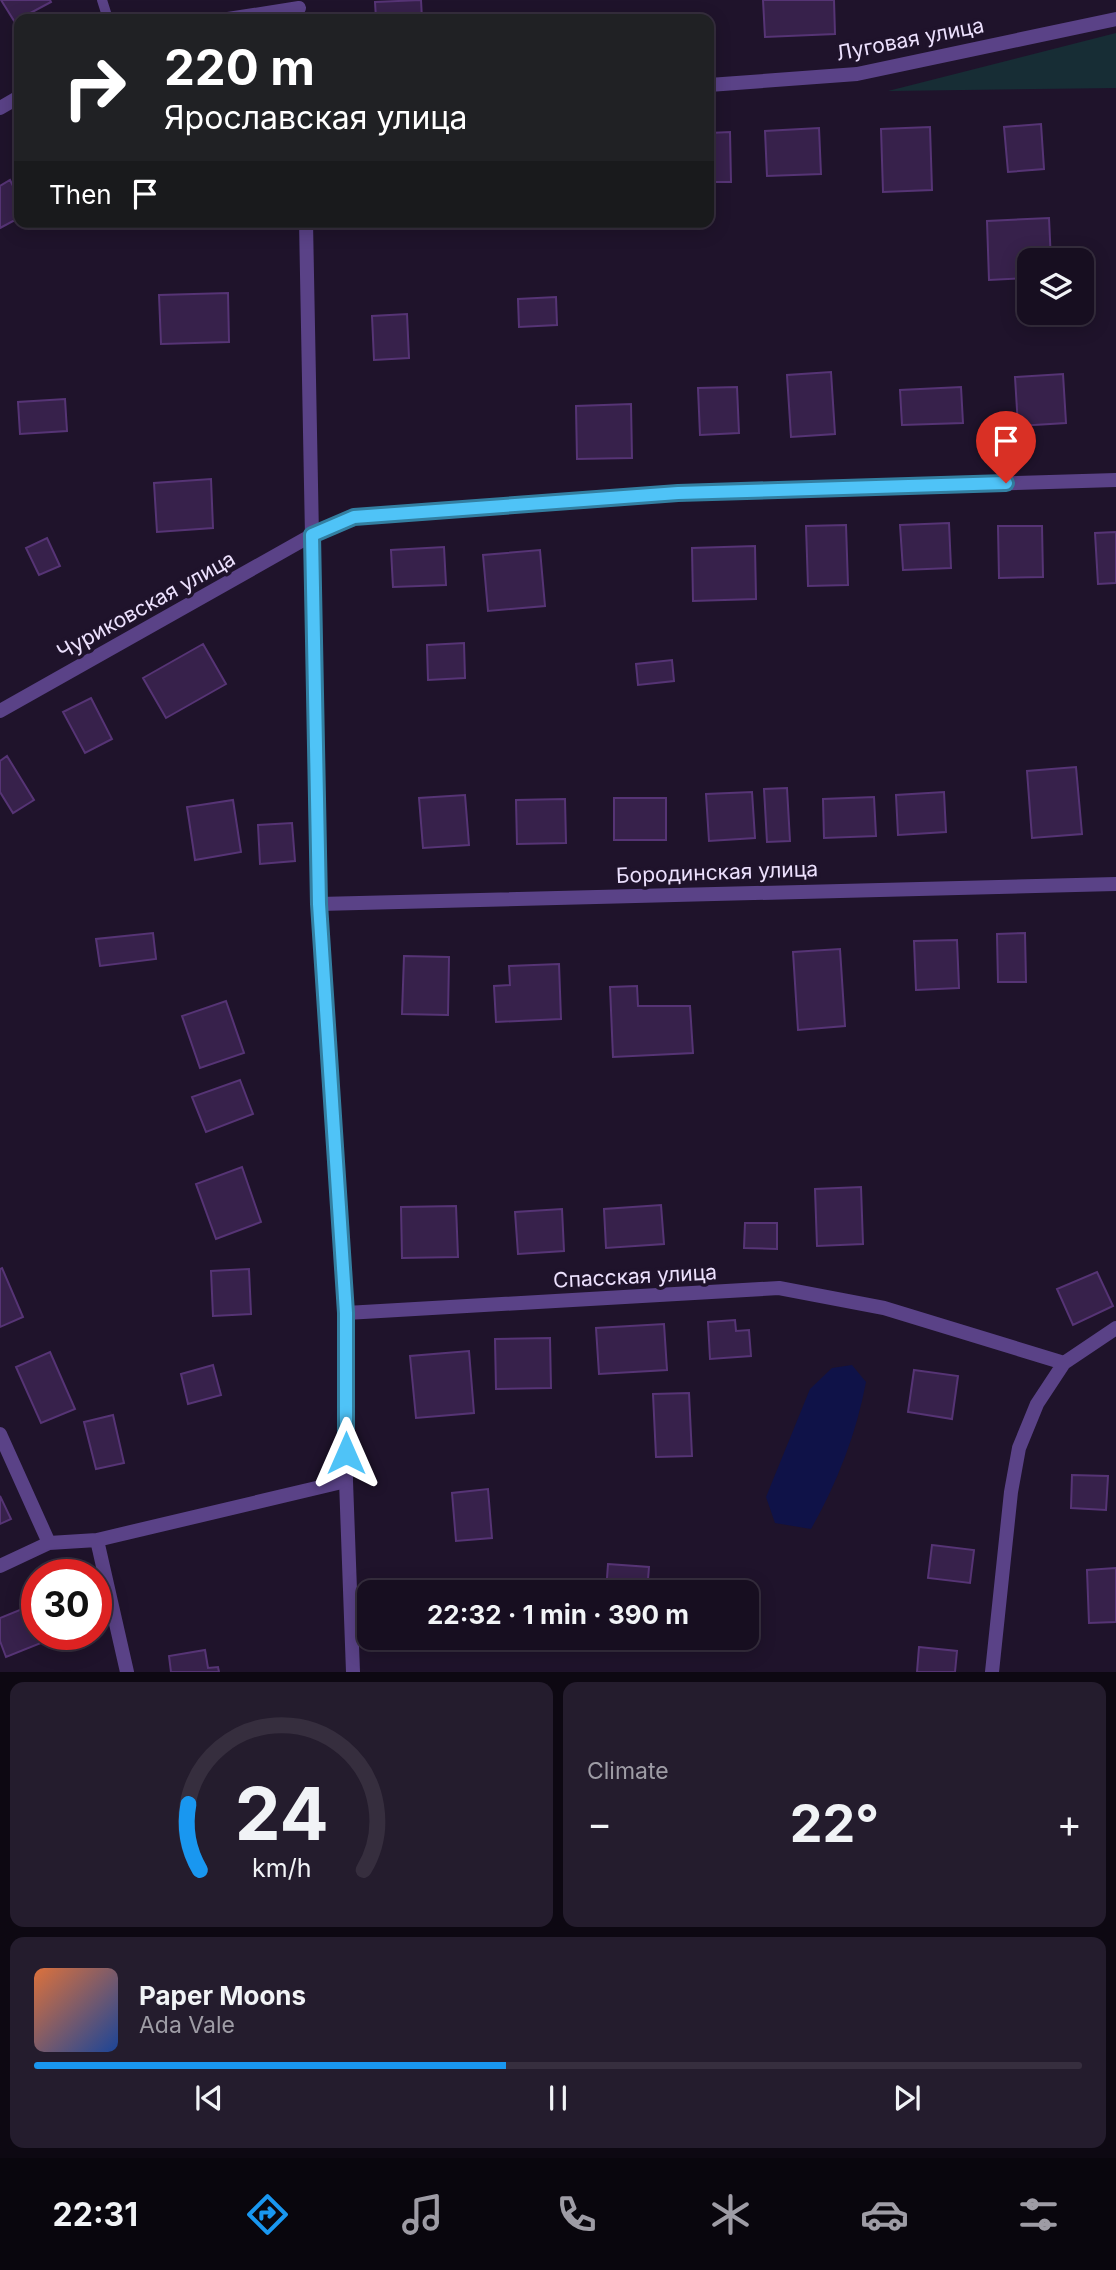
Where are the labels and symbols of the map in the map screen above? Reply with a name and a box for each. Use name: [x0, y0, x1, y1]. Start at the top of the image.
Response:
street label: Луговая улица: [834, 12, 986, 66]
pin: [976, 411, 1036, 483]
street label: Чуриковская улица: [53, 546, 239, 664]
street label: Бородинская улица: [616, 856, 818, 888]
street label: Спасская улица: [553, 1259, 717, 1293]
position arrow: [309, 1416, 383, 1490]
speed limit sign: 30: [21, 1559, 112, 1650]

